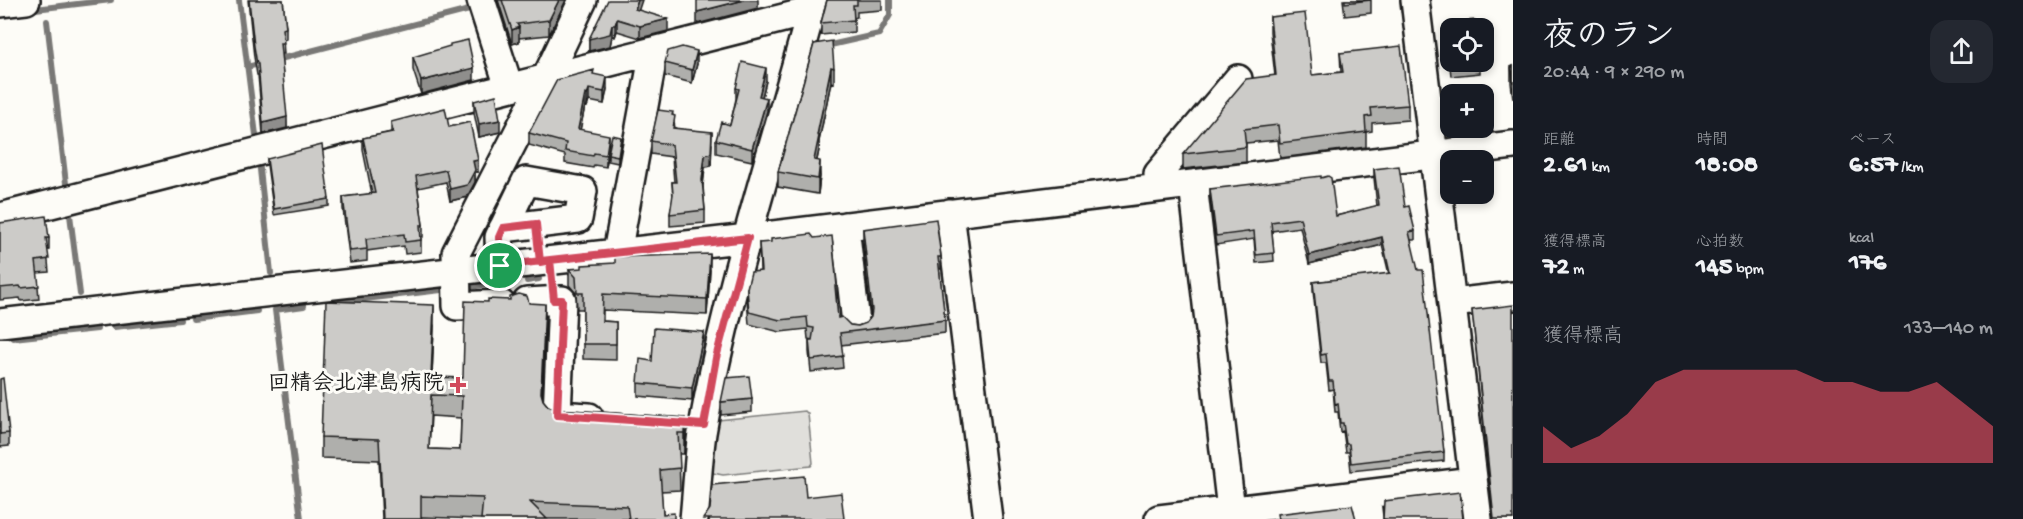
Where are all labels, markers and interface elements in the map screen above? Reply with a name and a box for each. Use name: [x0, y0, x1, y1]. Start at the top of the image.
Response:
map controls: [1440, 18, 1494, 204]
button: locate: [1440, 18, 1494, 72]
text: 夜のラン: [1543, 20, 1675, 58]
button: share: [1930, 20, 1993, 83]
text: 20:44 · 9 × 290 m: [1543, 62, 1684, 85]
button: +: [1440, 84, 1494, 138]
text: 距離: [1543, 132, 1575, 151]
text: 時間: [1696, 132, 1728, 151]
text: ペース: [1849, 132, 1896, 151]
button: −: [1440, 150, 1494, 204]
text: 2.61: [1543, 151, 1588, 182]
text: 18:08: [1696, 151, 1758, 182]
text: 6:57: [1849, 151, 1898, 182]
text: km: [1588, 159, 1610, 178]
text: /km: [1898, 159, 1924, 178]
text: kcal: [1849, 230, 1874, 249]
text: 獲得標高: [1543, 234, 1607, 253]
text: 心拍数: [1696, 234, 1744, 253]
pin: [474, 240, 525, 291]
icon: arrive: [483, 249, 516, 282]
text: 176: [1849, 249, 1886, 280]
text: 72: [1543, 253, 1569, 284]
text: 145: [1696, 253, 1732, 284]
text: m: [1569, 261, 1584, 280]
text: bpm: [1732, 261, 1764, 280]
text: 133–140 m: [1904, 318, 1993, 341]
text: 獲得標高: [1543, 326, 1623, 349]
place label: 回精会北津島病院: [268, 370, 444, 398]
marker: 回精会北津島病院: [449, 376, 467, 394]

